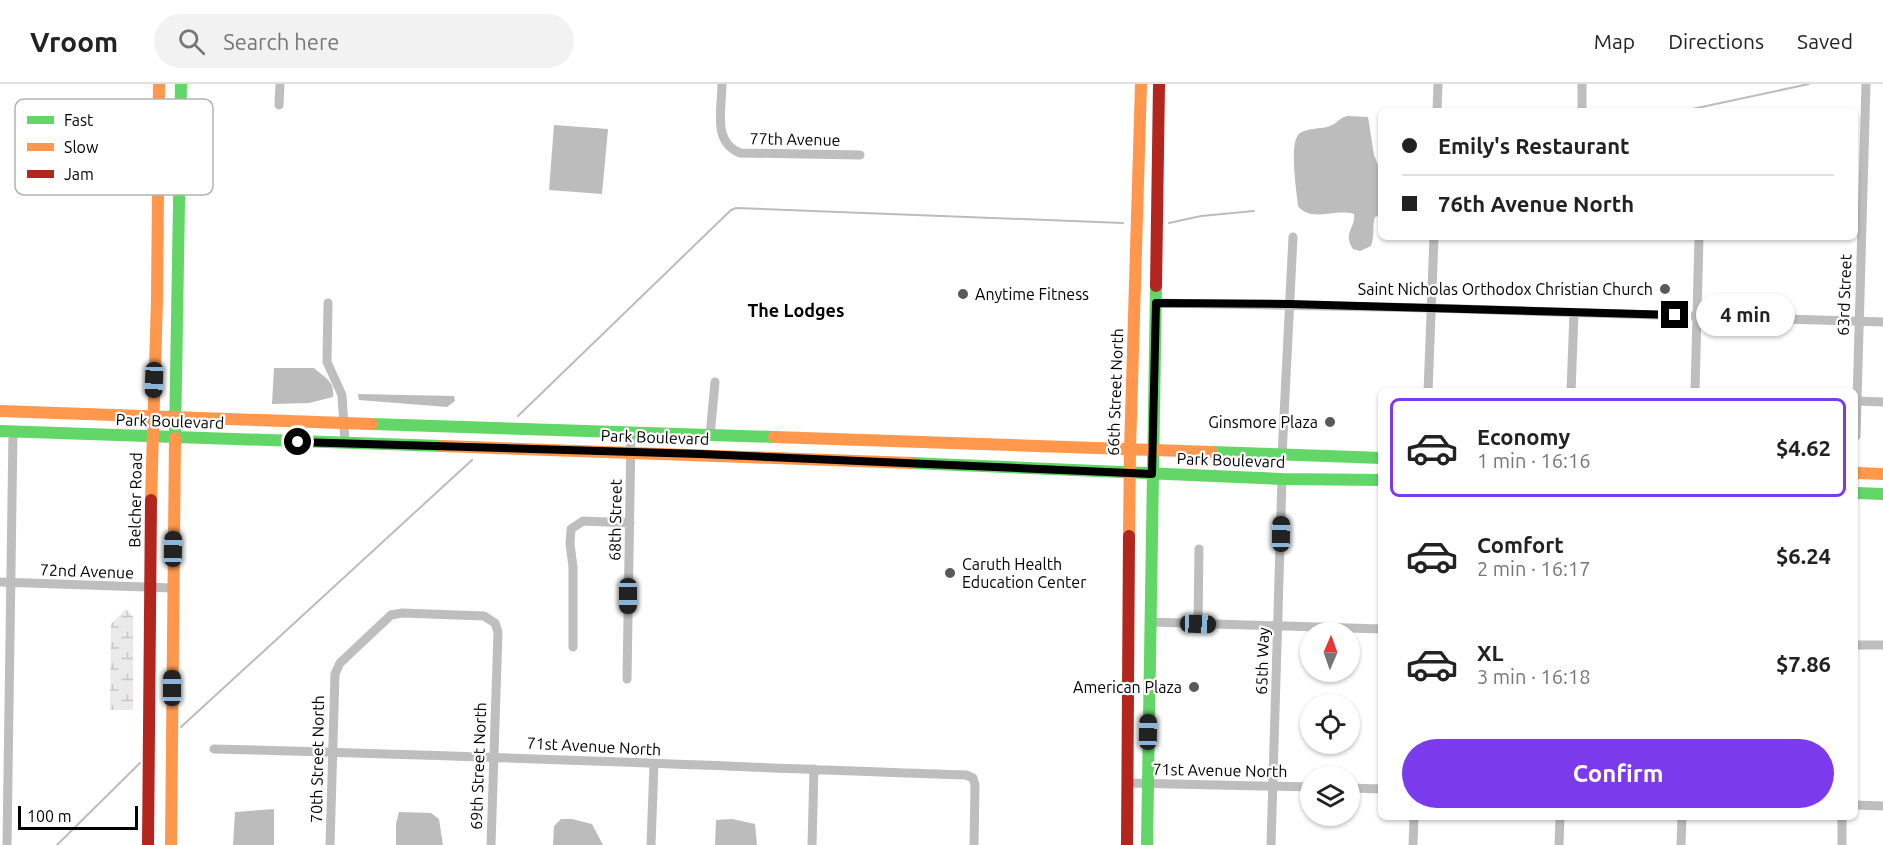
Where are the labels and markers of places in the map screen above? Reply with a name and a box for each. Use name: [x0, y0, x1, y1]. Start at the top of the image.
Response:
place label: Saint Nicholas Orthodox Christian Church: [1358, 280, 1653, 298]
marker: Saint Nicholas Orthodox Christian Church: [1658, 282, 1672, 296]
place label: Anytime Fitness: [975, 285, 1089, 303]
marker: Anytime Fitness: [956, 287, 970, 301]
place label: Ginsmore Plaza: [1208, 413, 1318, 431]
marker: Ginsmore Plaza: [1323, 415, 1337, 429]
place label: Caruth Health Education Center: [962, 555, 1086, 591]
marker: Caruth Health Education Center: [943, 566, 957, 580]
place label: American Plaza: [1073, 678, 1182, 696]
marker: American Plaza: [1187, 680, 1201, 694]

